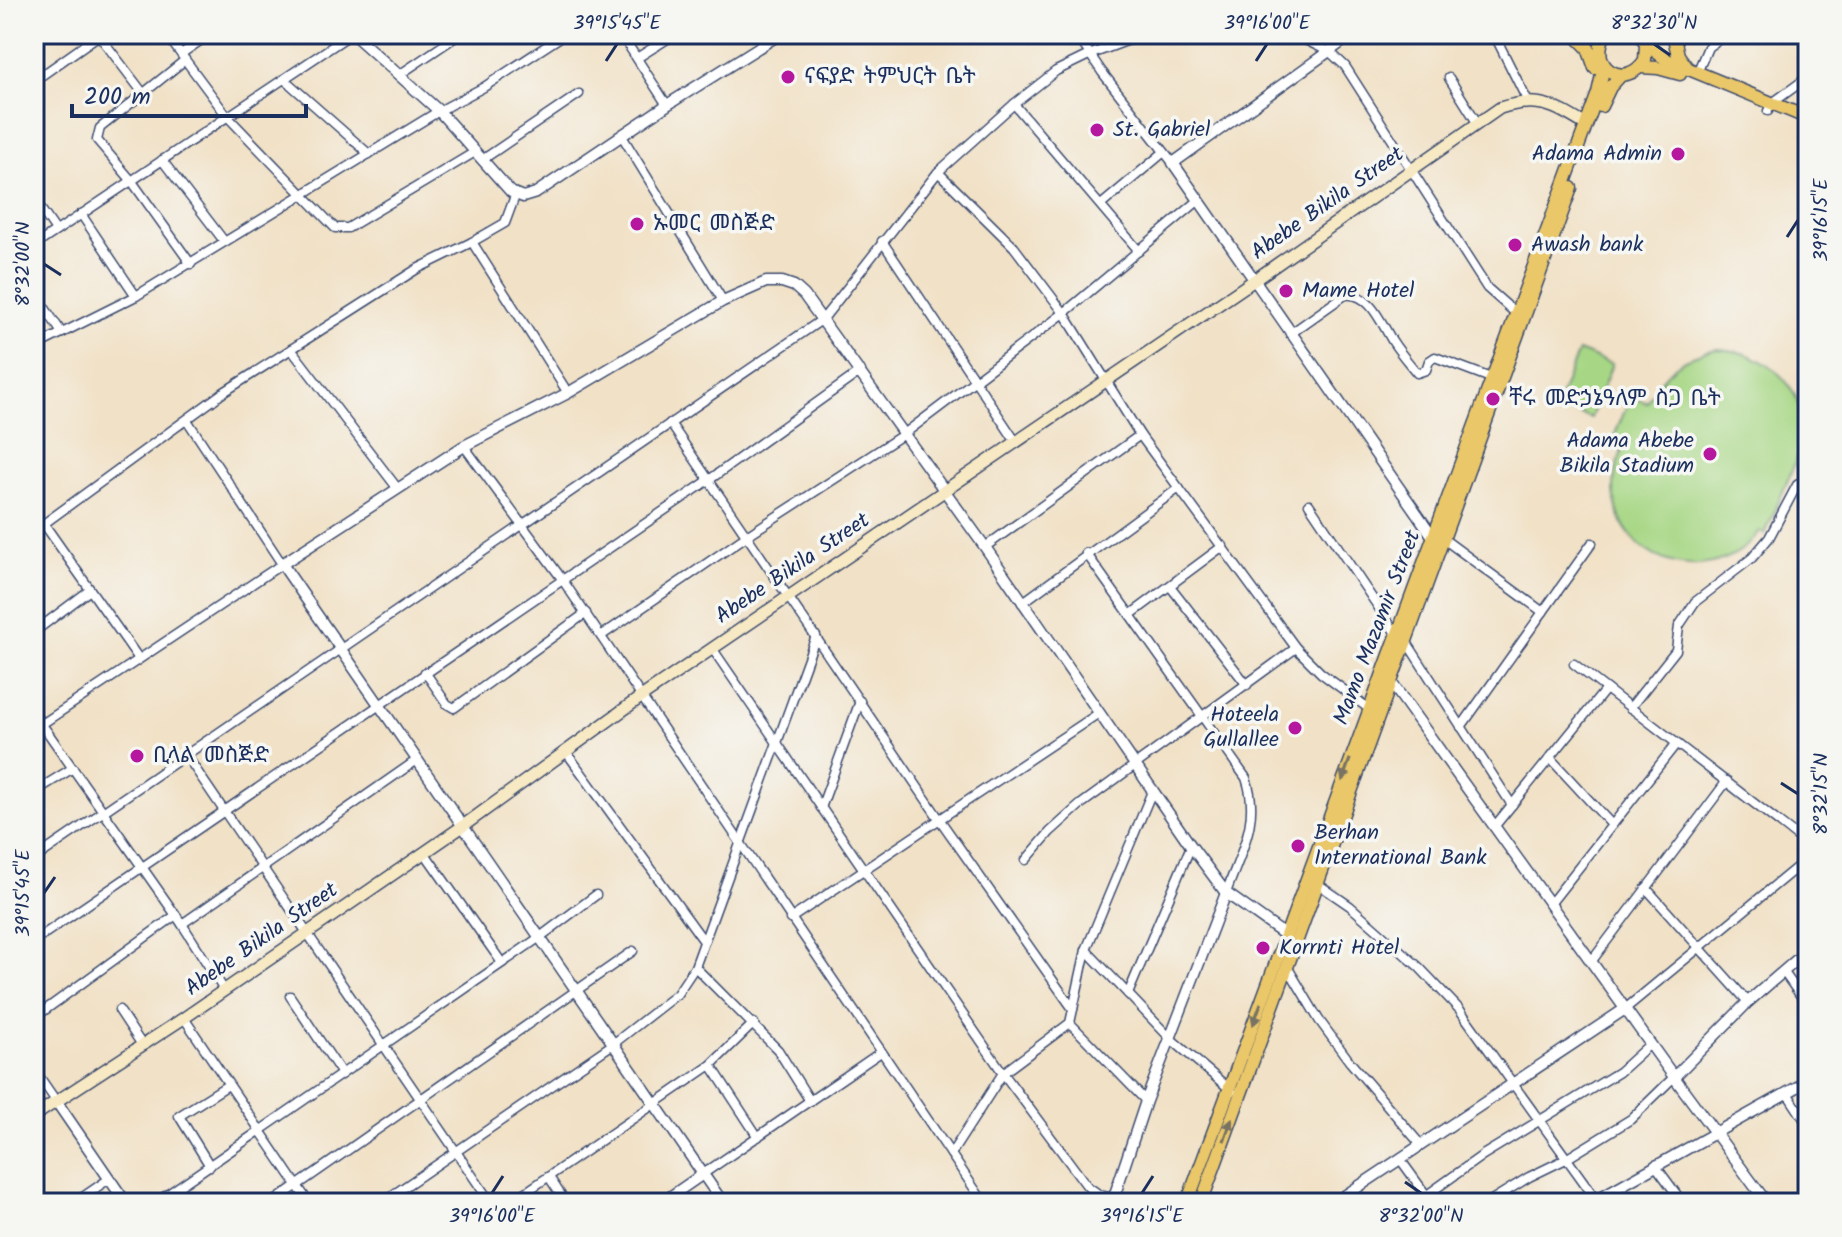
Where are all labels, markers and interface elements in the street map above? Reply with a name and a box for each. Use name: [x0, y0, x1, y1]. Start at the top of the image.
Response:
text: 39°15'45"E: [573, 8, 662, 40]
text: 39°16'00"E: [1224, 8, 1312, 40]
text: 8°32'30"N: [1611, 8, 1697, 40]
place label: ናፍያድ ትምህርት ቤት: [804, 60, 976, 95]
scale bar: [72, 68, 306, 118]
marker: ናፍያድ ትምህርት ቤት: [779, 68, 797, 86]
text: 200 m: [84, 78, 151, 117]
place label: St. Gabriel: [1113, 113, 1211, 148]
marker: St. Gabriel: [1088, 121, 1106, 139]
place label: Adama Admin: [1532, 137, 1662, 172]
street label: Abebe Bikila Street: [1244, 138, 1412, 270]
marker: Adama Admin: [1669, 145, 1687, 163]
text: 39°16'15"E: [1806, 177, 1838, 262]
place label: ኡመር መስጅድ: [653, 207, 775, 242]
marker: ኡመር መስጅድ: [628, 215, 646, 233]
text: 8°32'00"N: [8, 222, 40, 306]
place label: Awash bank: [1531, 228, 1644, 263]
marker: Awash bank: [1506, 236, 1524, 254]
place label: Mame Hotel: [1302, 274, 1415, 309]
marker: Mame Hotel: [1277, 282, 1295, 300]
place label: ቸሩ መድኃኔዓለም ስጋ ቤት: [1509, 382, 1721, 417]
marker: ቸሩ መድኃኔዓለም ስጋ ቤት: [1484, 390, 1502, 408]
place label: Adama Abebe Bikila Stadium: [1560, 424, 1694, 484]
marker: Adama Abebe Bikila Stadium: [1701, 445, 1719, 463]
street label: Abebe Bikila Street: [709, 504, 878, 634]
street label: Mamo Mazamir Street: [1325, 525, 1431, 731]
place label: Hoteela Gullallee: [1203, 698, 1279, 758]
marker: Hoteela Gullallee: [1286, 719, 1304, 737]
place label: ቢላል መስጅድ: [153, 739, 270, 774]
marker: ቢላል መስጅድ: [128, 747, 146, 765]
text: 8°32'15"N: [1806, 753, 1838, 835]
one-way arrow: [1339, 758, 1351, 782]
place label: Berhan International Bank: [1314, 816, 1487, 876]
marker: Berhan International Bank: [1289, 837, 1307, 855]
text: 39°15'45"E: [8, 848, 40, 937]
street label: Abebe Bikila Street: [178, 874, 346, 1006]
place label: Korrnti Hotel: [1279, 931, 1400, 966]
marker: Korrnti Hotel: [1254, 939, 1272, 957]
one-way arrow: [1250, 1002, 1263, 1026]
one-way arrow: [1222, 1118, 1235, 1142]
text: 39°16'00"E: [449, 1201, 537, 1233]
text: 39°16'15"E: [1100, 1201, 1185, 1233]
text: 8°32'00"N: [1379, 1201, 1463, 1233]

